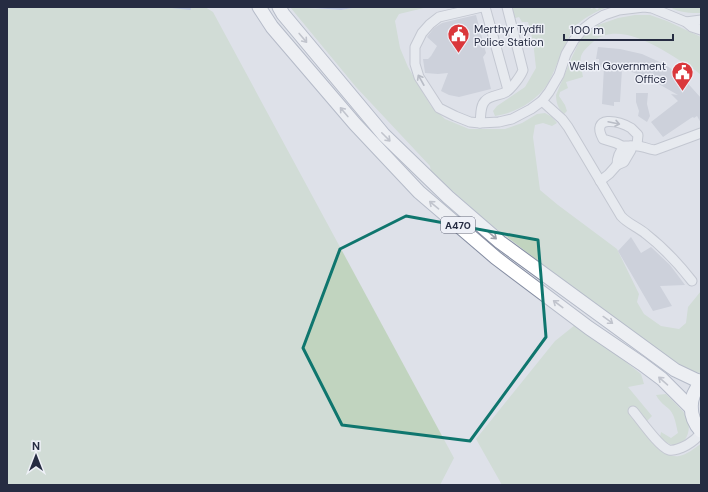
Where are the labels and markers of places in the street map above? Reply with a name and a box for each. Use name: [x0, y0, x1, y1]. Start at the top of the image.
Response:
public building icon: Merthyr Tydfil Police Station: [445, 22, 471, 55]
place label: Merthyr Tydfil Police Station: [474, 22, 544, 49]
place label: Welsh Government Office: [569, 59, 666, 86]
public building icon: Welsh Government Office: [669, 59, 695, 92]

